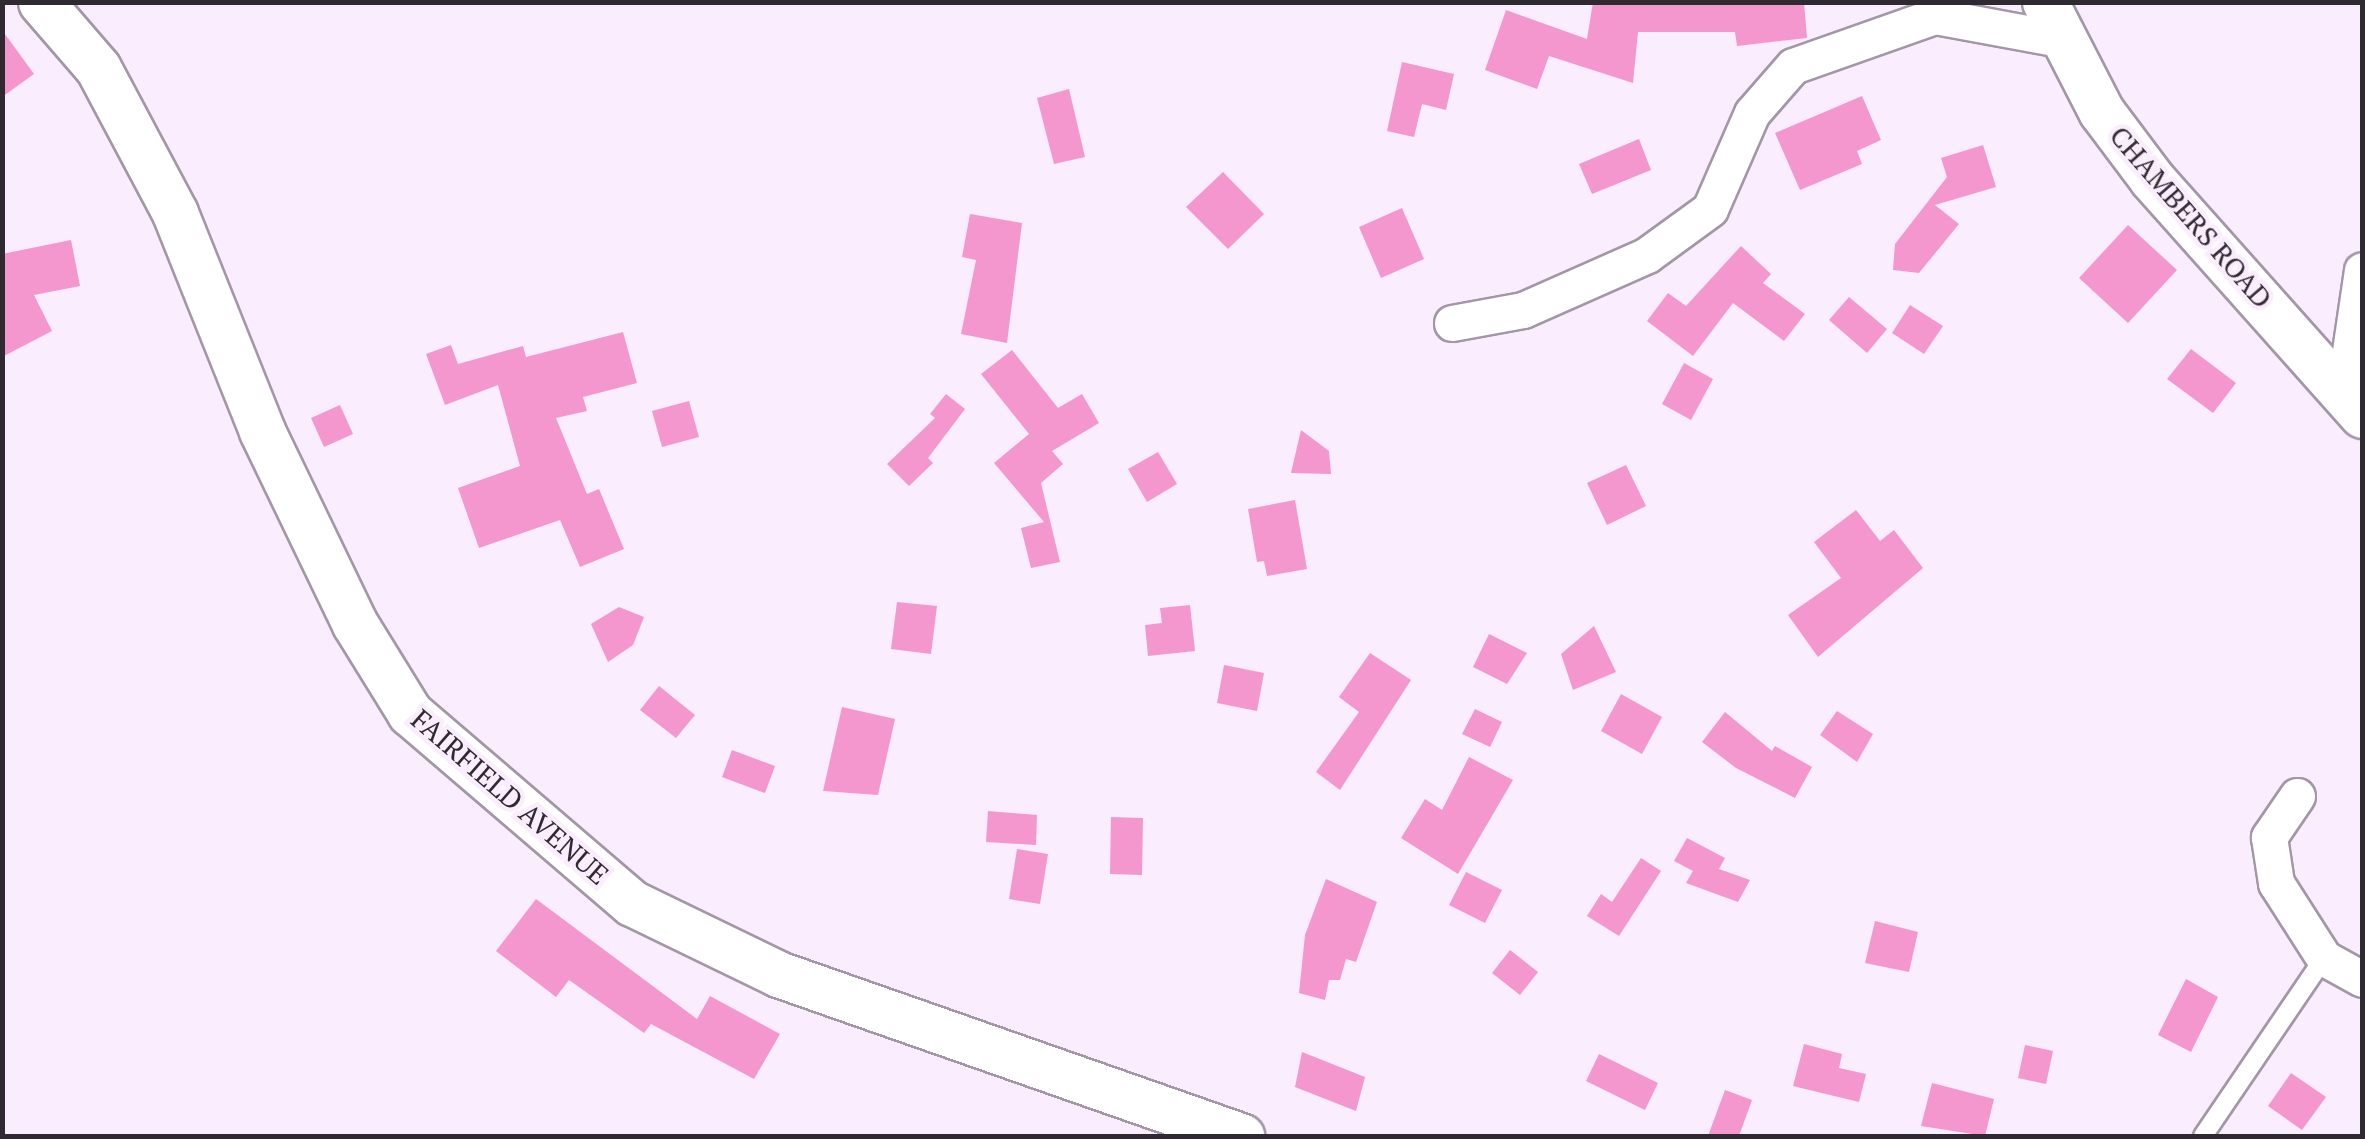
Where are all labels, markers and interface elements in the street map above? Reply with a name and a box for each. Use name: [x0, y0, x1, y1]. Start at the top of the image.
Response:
street label: CHAMBERS ROAD: [2103, 119, 2279, 315]
street label: FAIRFIELD AVENUE: [404, 702, 616, 892]

